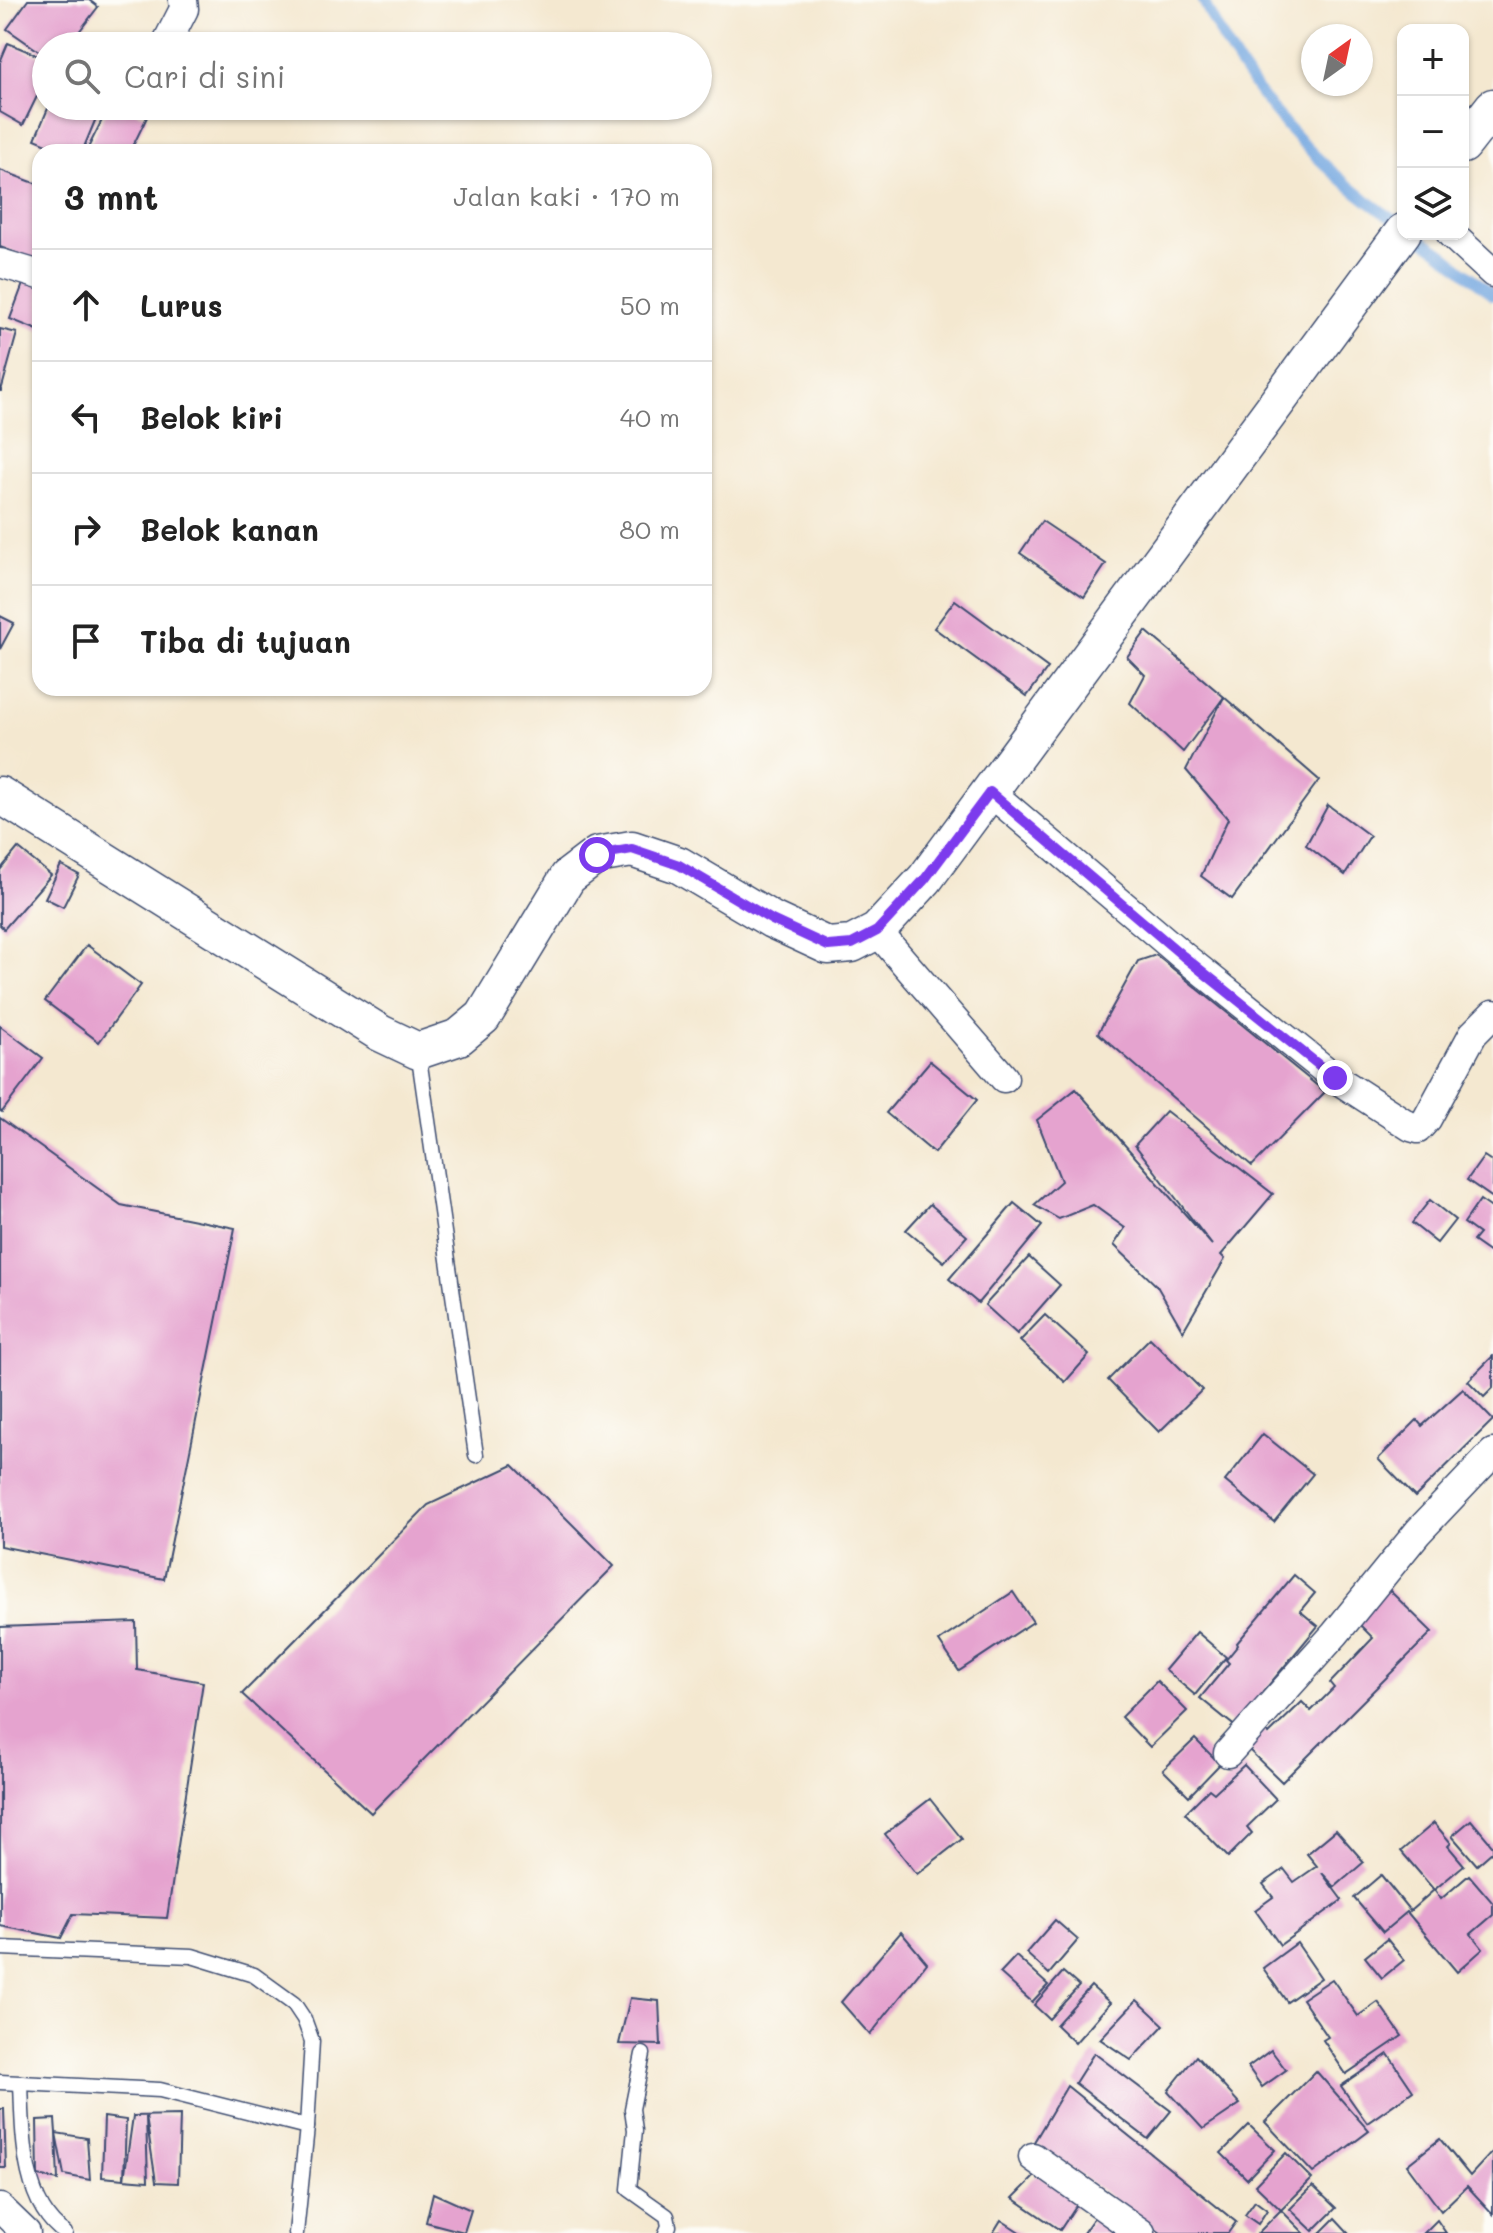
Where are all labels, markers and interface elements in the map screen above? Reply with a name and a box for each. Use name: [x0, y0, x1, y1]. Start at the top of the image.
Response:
north arrow: [1301, 24, 1373, 96]
map controls: [1397, 24, 1469, 240]
button: +: [1397, 24, 1469, 96]
search box: [32, 32, 712, 120]
icon: search: [60, 54, 104, 98]
text: Cari di sini: [124, 56, 285, 96]
button: −: [1397, 96, 1469, 168]
button: layers: [1397, 168, 1469, 240]
text: 3 mnt: [64, 174, 158, 219]
text: Jalan kaki · 170 m: [453, 179, 680, 213]
icon: ahead: [64, 283, 108, 327]
text: Lurus: [140, 285, 223, 325]
text: 50 m: [620, 288, 680, 322]
icon: left: [64, 395, 108, 439]
text: Belok kiri: [140, 397, 283, 437]
text: 40 m: [620, 400, 680, 434]
icon: right: [64, 507, 108, 551]
text: Belok kanan: [140, 509, 319, 549]
text: 80 m: [619, 512, 680, 546]
icon: arrive: [64, 619, 108, 663]
text: Tiba di tujuan: [140, 621, 351, 661]
route start: [579, 837, 615, 873]
route end: [1317, 1060, 1353, 1096]

